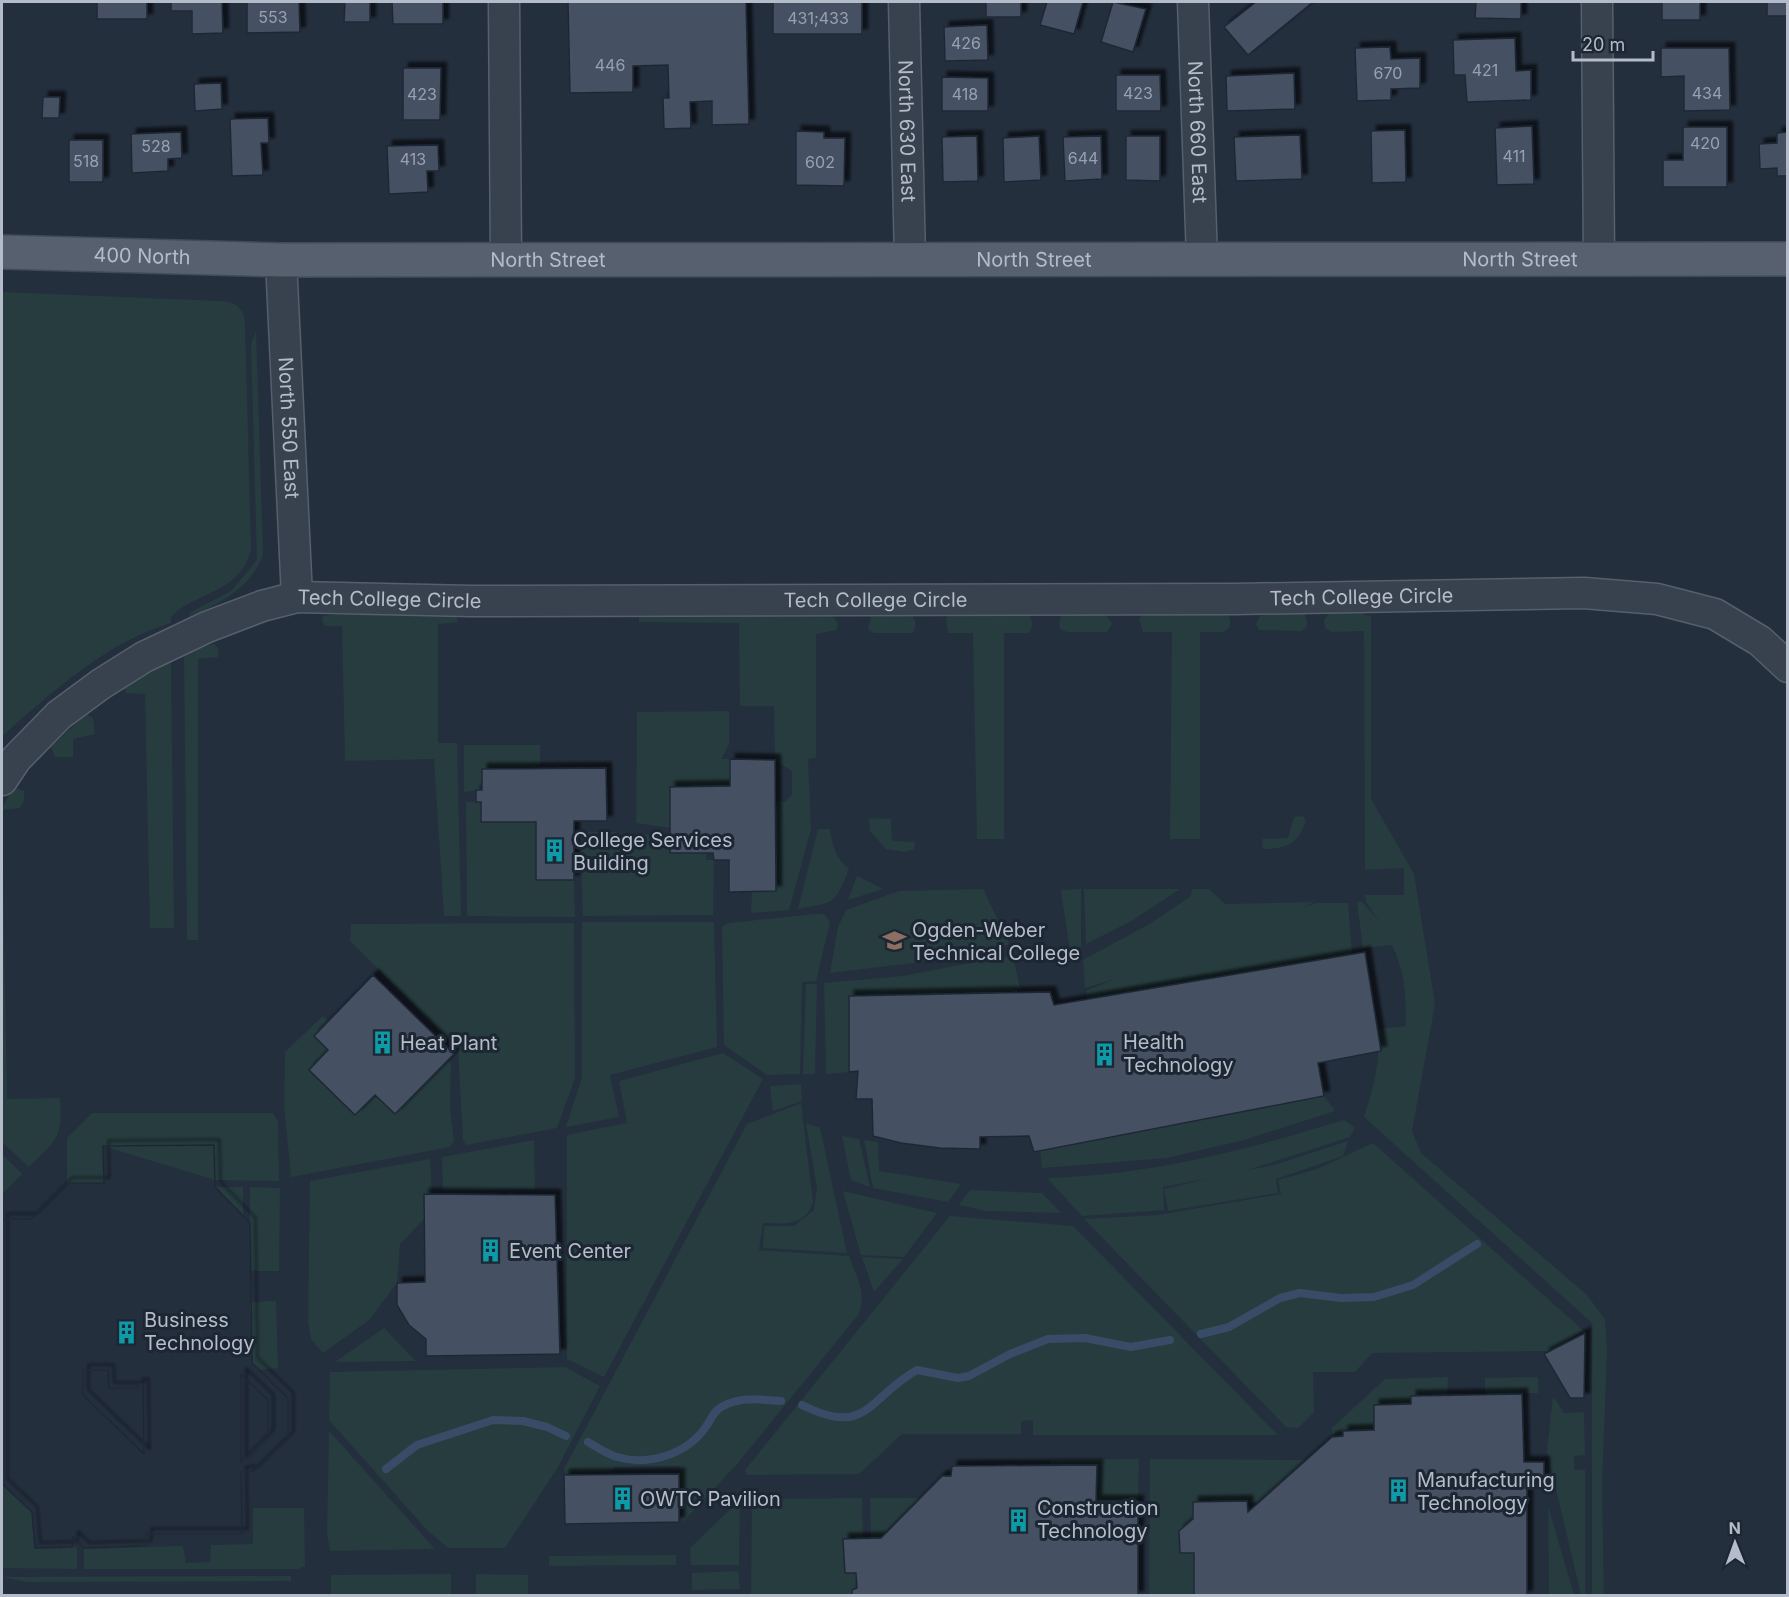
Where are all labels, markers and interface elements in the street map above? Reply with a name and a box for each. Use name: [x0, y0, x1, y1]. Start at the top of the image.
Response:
house number: 553: [258, 7, 288, 27]
house number: 431;433: [787, 8, 849, 28]
scale bar: [1573, 24, 1652, 62]
house number: 426: [951, 33, 981, 53]
text: 20 m: [1582, 34, 1625, 55]
house number: 446: [595, 55, 625, 75]
street label: North 630 East: [893, 60, 921, 203]
street label: North 660 East: [1183, 60, 1212, 204]
house number: 421: [1472, 60, 1498, 80]
house number: 670: [1374, 63, 1402, 83]
house number: 423: [1123, 83, 1153, 103]
house number: 434: [1692, 83, 1722, 103]
house number: 423: [407, 84, 437, 104]
house number: 418: [952, 84, 978, 104]
house number: 420: [1690, 133, 1720, 153]
house number: 528: [141, 136, 171, 156]
house number: 411: [1502, 146, 1526, 166]
house number: 644: [1068, 148, 1098, 168]
house number: 413: [400, 149, 426, 169]
house number: 518: [73, 151, 99, 171]
house number: 602: [805, 152, 835, 172]
street label: 400 North: [93, 243, 191, 269]
street label: North Street: [976, 247, 1092, 272]
street label: North Street: [1462, 247, 1578, 271]
street label: North Street: [490, 248, 606, 272]
street label: North 550 East: [274, 356, 304, 500]
street label: Tech College Circle: [1269, 583, 1454, 610]
street label: Tech College Circle: [297, 585, 481, 613]
street label: Tech College Circle: [783, 588, 967, 612]
place label: College Services Building: [573, 828, 733, 875]
building icon: College Services Building: [542, 838, 568, 864]
place label: Ogden-Weber Technical College: [912, 918, 1080, 965]
school or university icon: Ogden-Weber Technical College: [881, 928, 907, 954]
building icon: Heat Plant: [369, 1030, 395, 1056]
place label: Health Technology: [1123, 1030, 1233, 1077]
place label: Heat Plant: [400, 1031, 498, 1055]
building icon: Health Technology: [1092, 1041, 1118, 1067]
building icon: Event Center: [478, 1238, 504, 1264]
place label: Event Center: [509, 1239, 632, 1263]
place label: Business Technology: [144, 1308, 254, 1355]
building icon: Business Technology: [113, 1319, 139, 1345]
place label: Manufacturing Technology: [1417, 1468, 1555, 1515]
building icon: Manufacturing Technology: [1386, 1478, 1412, 1504]
building icon: OWTC Pavilion: [609, 1486, 635, 1512]
place label: OWTC Pavilion: [640, 1487, 781, 1511]
place label: Construction Technology: [1037, 1496, 1159, 1543]
building icon: Construction Technology: [1006, 1507, 1032, 1533]
north arrow: [1705, 1513, 1765, 1573]
text: N: [1728, 1518, 1741, 1538]

